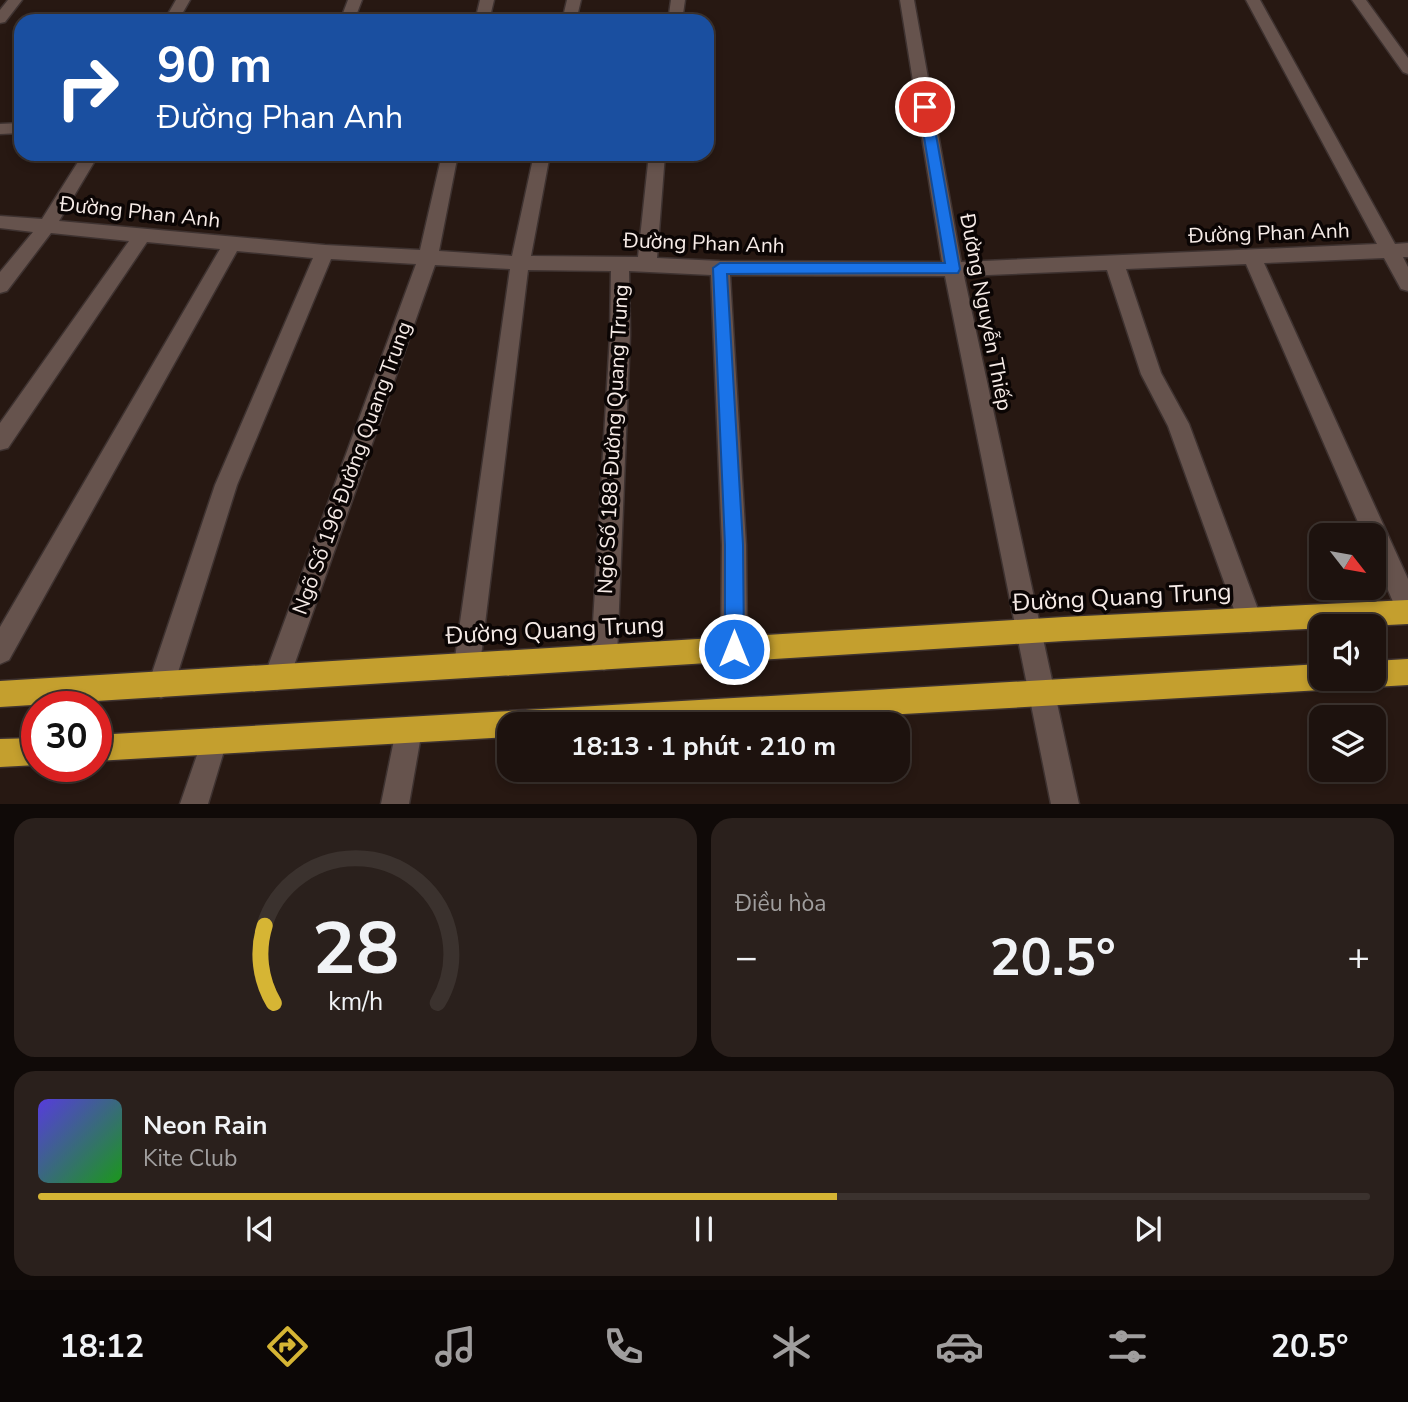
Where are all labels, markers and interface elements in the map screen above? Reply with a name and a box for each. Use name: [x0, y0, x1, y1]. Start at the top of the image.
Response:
text: 90 m: [157, 32, 272, 99]
icon: right: [42, 42, 133, 133]
pin: [895, 77, 955, 137]
icon: arrive: [906, 88, 944, 126]
text: Đường Phan Anh: [157, 96, 403, 139]
street label: Đường Phan Anh: [57, 190, 222, 234]
street label: Đường Nguyễn Thiếp: [953, 210, 1019, 413]
street label: Đường Phan Anh: [1187, 216, 1350, 250]
street label: Đường Phan Anh: [622, 226, 785, 260]
street label: Ngõ Số 188 Đường Quang Trung: [591, 283, 635, 595]
street label: Ngõ Số 196 Đường Quang Trung: [286, 318, 418, 618]
north arrow: [1309, 523, 1386, 600]
map controls: [1309, 523, 1386, 782]
street label: Đường Quang Trung: [1011, 575, 1232, 619]
street label: Đường Quang Trung: [444, 608, 665, 652]
position arrow: [697, 612, 771, 686]
button: sound: [1309, 614, 1386, 691]
speed limit sign: 30: [21, 691, 112, 782]
button: layers: [1309, 705, 1386, 782]
text: 18:13 · 1 phút · 210 m: [571, 729, 836, 764]
text: Điều hòa: [735, 888, 827, 919]
text: 28: [312, 900, 399, 1000]
text: 20.5°: [989, 922, 1116, 993]
text: −: [735, 932, 758, 983]
text: +: [1347, 932, 1370, 983]
text: km/h: [328, 985, 383, 1019]
text: Neon Rain: [143, 1108, 268, 1143]
text: Kite Club: [143, 1143, 237, 1174]
icon: previous: [241, 1210, 279, 1248]
icon: pause: [685, 1210, 723, 1248]
icon: next: [1129, 1210, 1167, 1248]
icon: directions: [263, 1322, 312, 1371]
icon: music: [431, 1322, 480, 1371]
icon: phone: [599, 1322, 648, 1371]
icon: climate: [767, 1322, 816, 1371]
icon: car: [935, 1322, 984, 1371]
icon: filters: [1103, 1322, 1152, 1371]
text: 18:12: [59, 1325, 144, 1368]
text: 20.5°: [1271, 1325, 1348, 1368]

